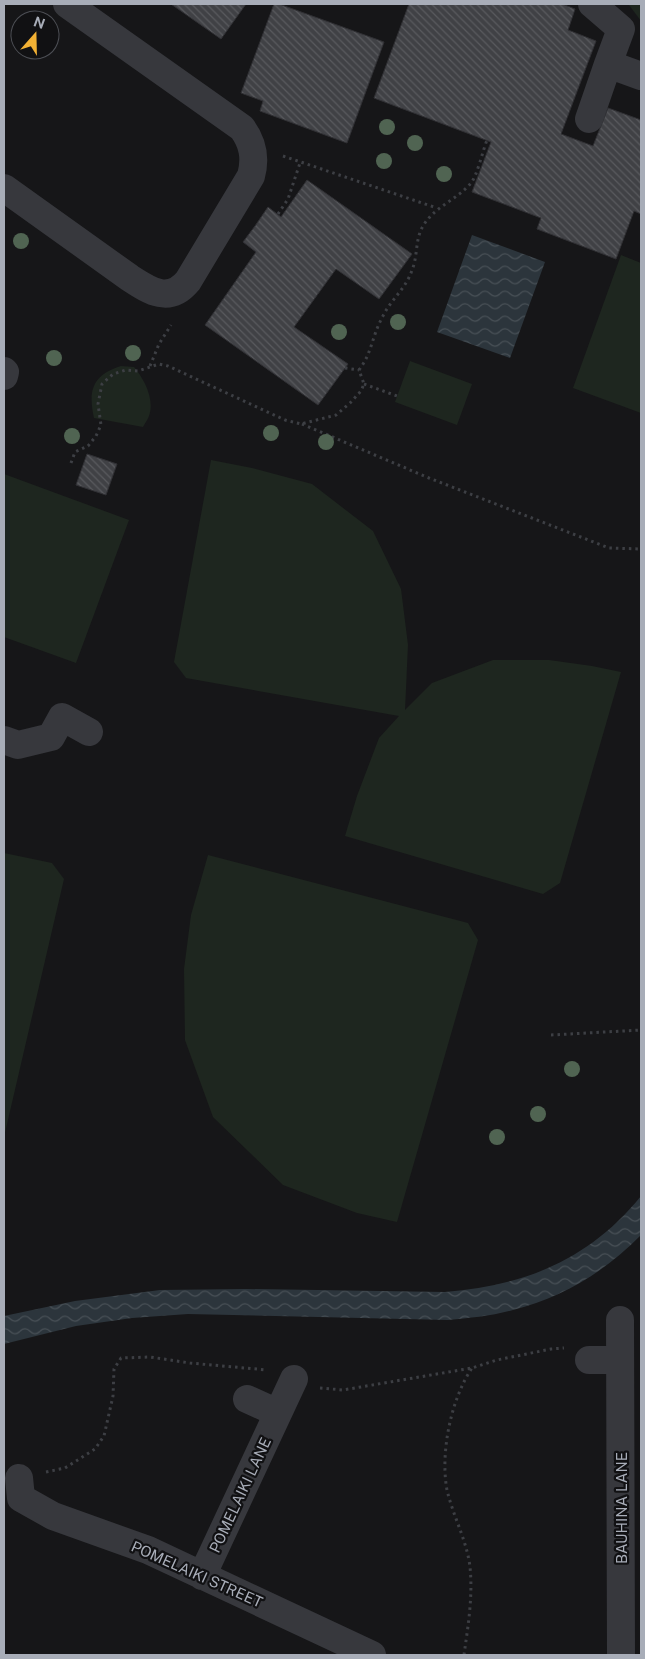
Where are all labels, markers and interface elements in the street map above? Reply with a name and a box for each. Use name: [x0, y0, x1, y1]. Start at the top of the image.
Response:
north arrow: [10, 10, 60, 60]
text: N: [32, 13, 47, 32]
street label: POMELAIKI LANE: [206, 1435, 274, 1555]
street label: BAUHINA LANE: [613, 1452, 630, 1564]
street label: POMELAIKI STREET: [129, 1537, 265, 1611]

